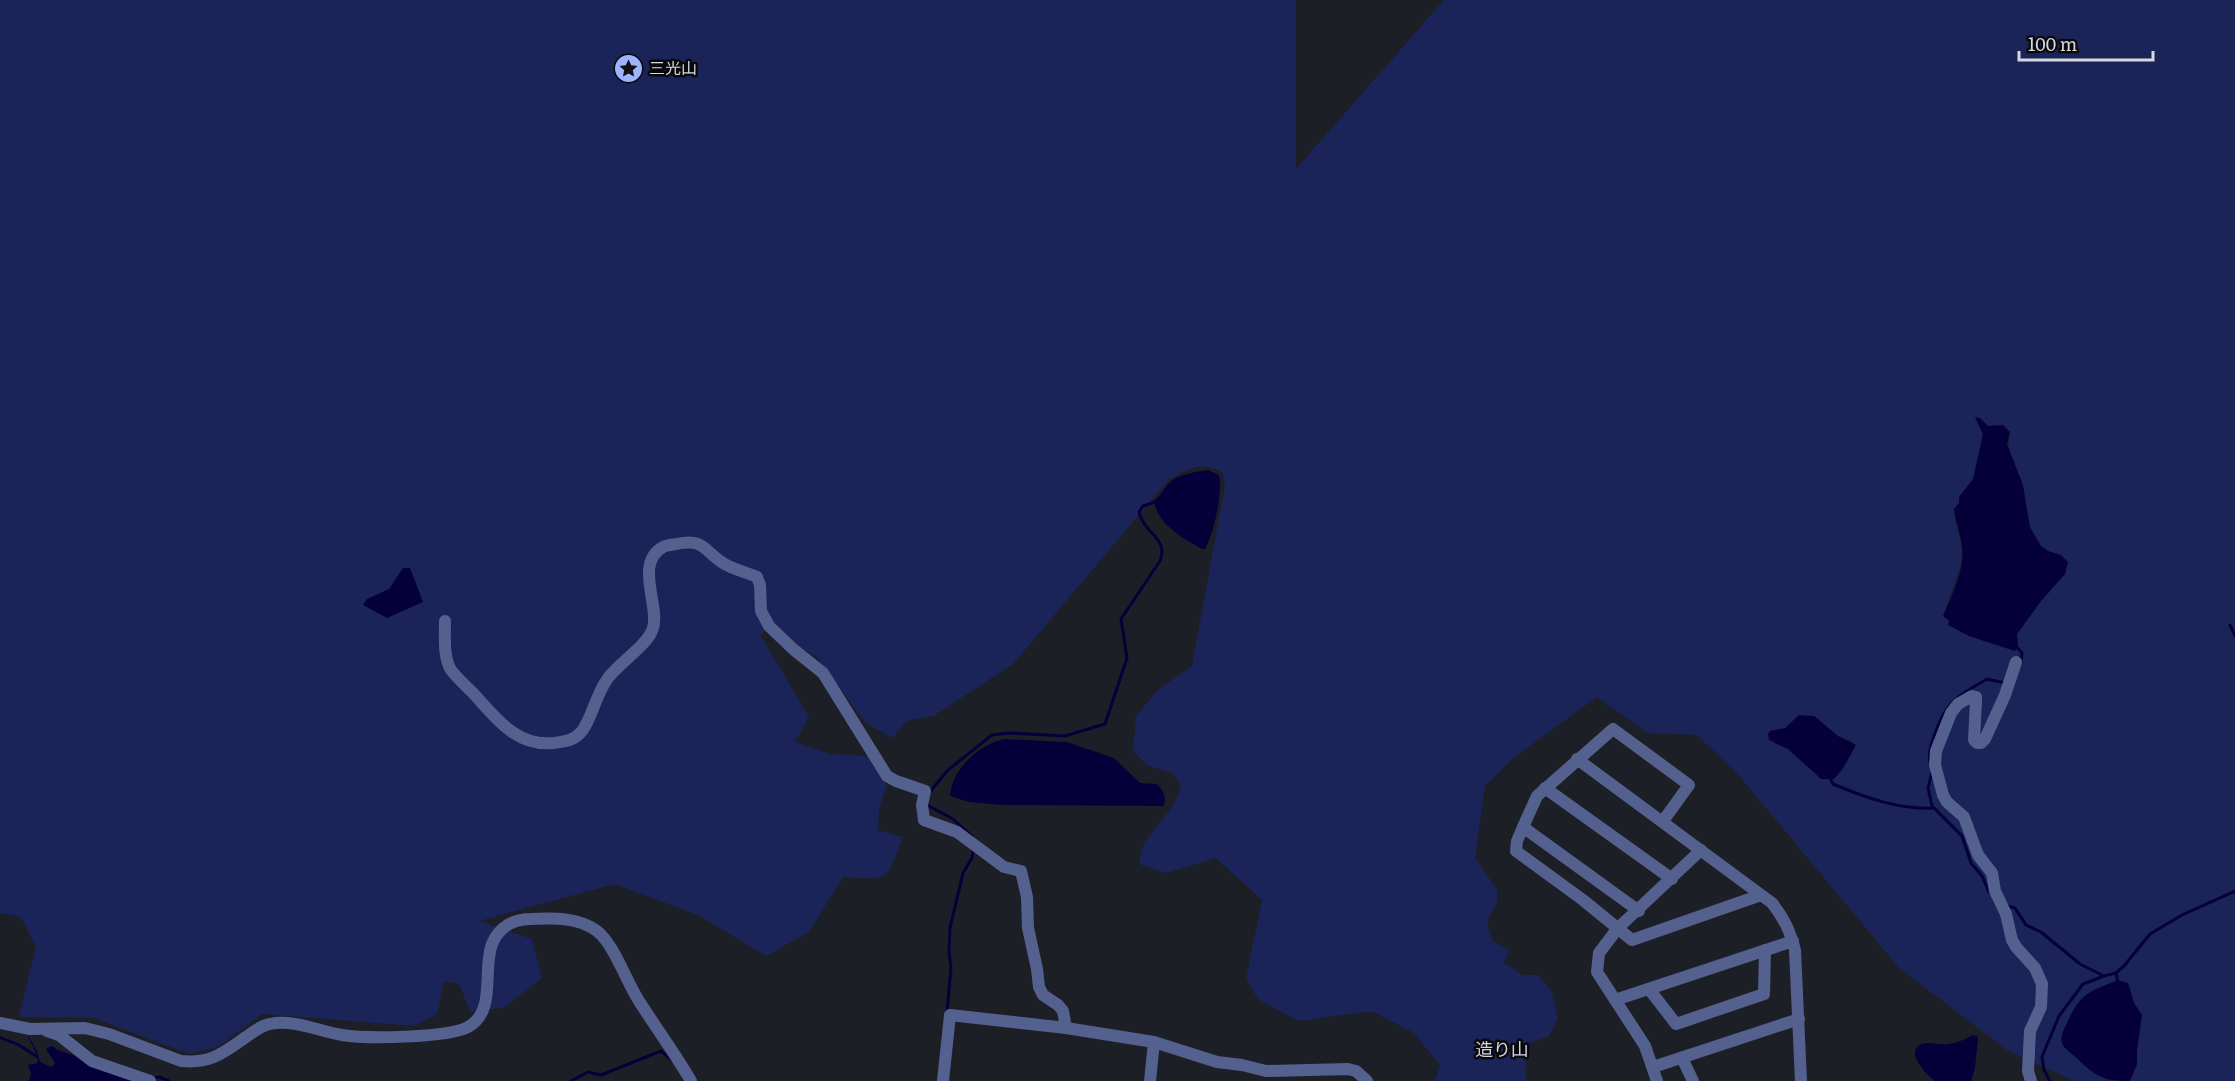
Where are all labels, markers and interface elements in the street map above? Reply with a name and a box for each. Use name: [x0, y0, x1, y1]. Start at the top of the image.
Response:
scale bar: [2019, 24, 2152, 62]
text: 100 m: [2028, 30, 2077, 57]
place icon: 三光山: [612, 52, 644, 84]
place label: 三光山: [649, 55, 697, 79]
district label: 造り山: [1475, 1035, 1529, 1062]

